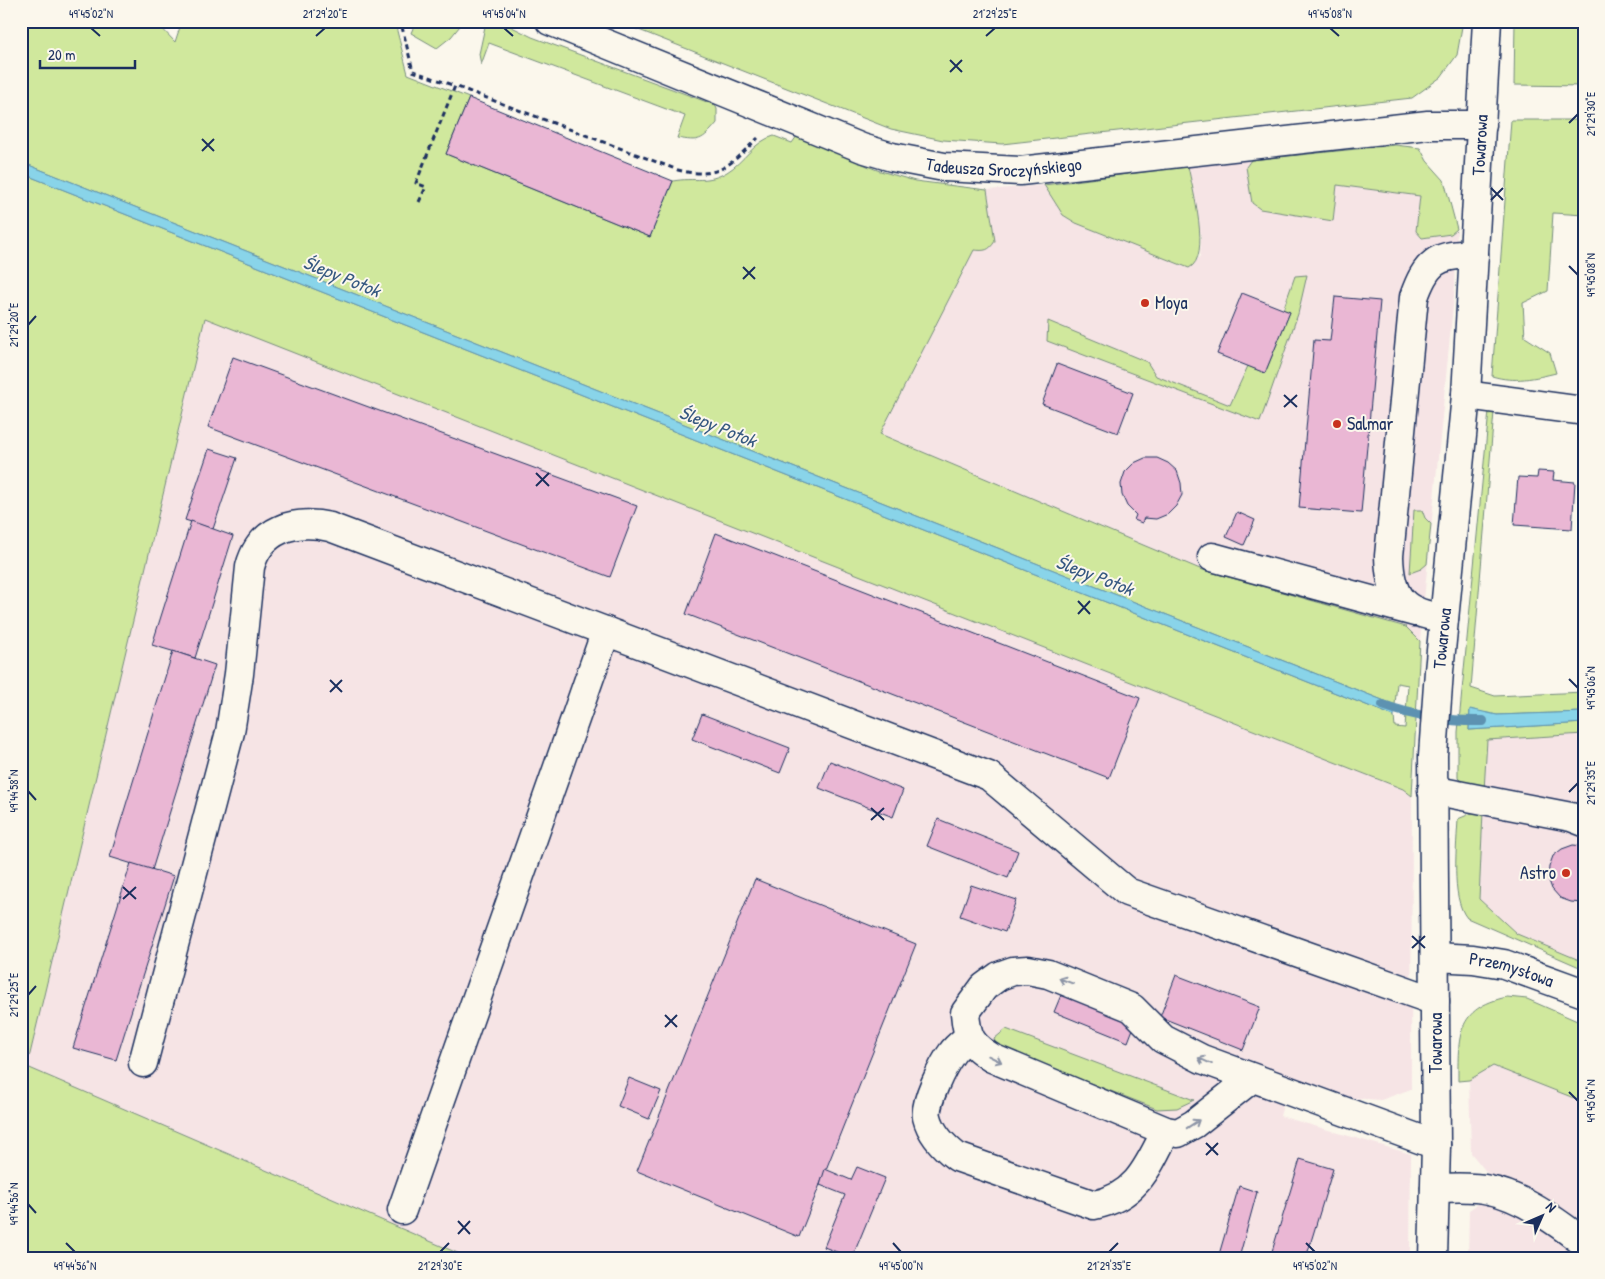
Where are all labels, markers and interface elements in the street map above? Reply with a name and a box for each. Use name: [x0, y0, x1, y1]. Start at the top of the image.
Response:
text: 49°45'02"N: [69, 5, 113, 22]
text: 21°29'20"E: [303, 5, 348, 22]
text: 49°45'04"N: [482, 5, 526, 22]
text: 21°29'25"E: [973, 5, 1018, 22]
text: 49°45'08"N: [1308, 5, 1352, 22]
scale bar: [40, 38, 135, 70]
text: 20 m: [48, 44, 75, 65]
text: 21°29'30"E: [1582, 91, 1599, 136]
street label: Towarowa: [1465, 114, 1494, 176]
street label: Tadeusza Sroczyńskiego: [924, 151, 1083, 183]
water label: Ślepy Potok: [300, 249, 386, 304]
text: 49°45'08"N: [1582, 253, 1599, 297]
place label: Moya: [1155, 290, 1188, 315]
marker: Moya: [1139, 297, 1151, 309]
text: 21°29'20"E: [5, 302, 22, 347]
water label: Ślepy Potok: [676, 399, 762, 454]
place label: Salmar: [1347, 411, 1393, 436]
marker: Salmar: [1331, 418, 1343, 430]
water label: Ślepy Potok: [1053, 548, 1139, 602]
street label: Towarowa: [1426, 607, 1457, 670]
text: 49°45'06"N: [1582, 666, 1599, 710]
text: 21°29'35"E: [1582, 760, 1599, 805]
text: 49°44'58"N: [5, 770, 22, 812]
place label: Astro: [1520, 860, 1556, 885]
marker: Astro: [1560, 867, 1572, 879]
street label: Przemysłowa: [1468, 946, 1557, 993]
text: 21°29'25"E: [5, 972, 22, 1017]
one-way arrow: [1059, 976, 1074, 985]
street label: Towarowa: [1423, 1013, 1448, 1073]
one-way arrow: [987, 1055, 1002, 1065]
one-way arrow: [1198, 1055, 1213, 1065]
text: 49°45'04"N: [1582, 1079, 1599, 1123]
one-way arrow: [1186, 1119, 1200, 1129]
text: 49°44'56"N: [5, 1183, 22, 1225]
north arrow: [1518, 1192, 1568, 1242]
text: N: [1542, 1197, 1561, 1216]
text: 49°44'56"N: [54, 1257, 96, 1274]
text: 21°29'30"E: [418, 1257, 463, 1274]
text: 49°45'00"N: [879, 1257, 923, 1274]
text: 21°29'35"E: [1087, 1257, 1132, 1274]
text: 49°45'02"N: [1293, 1257, 1337, 1274]

